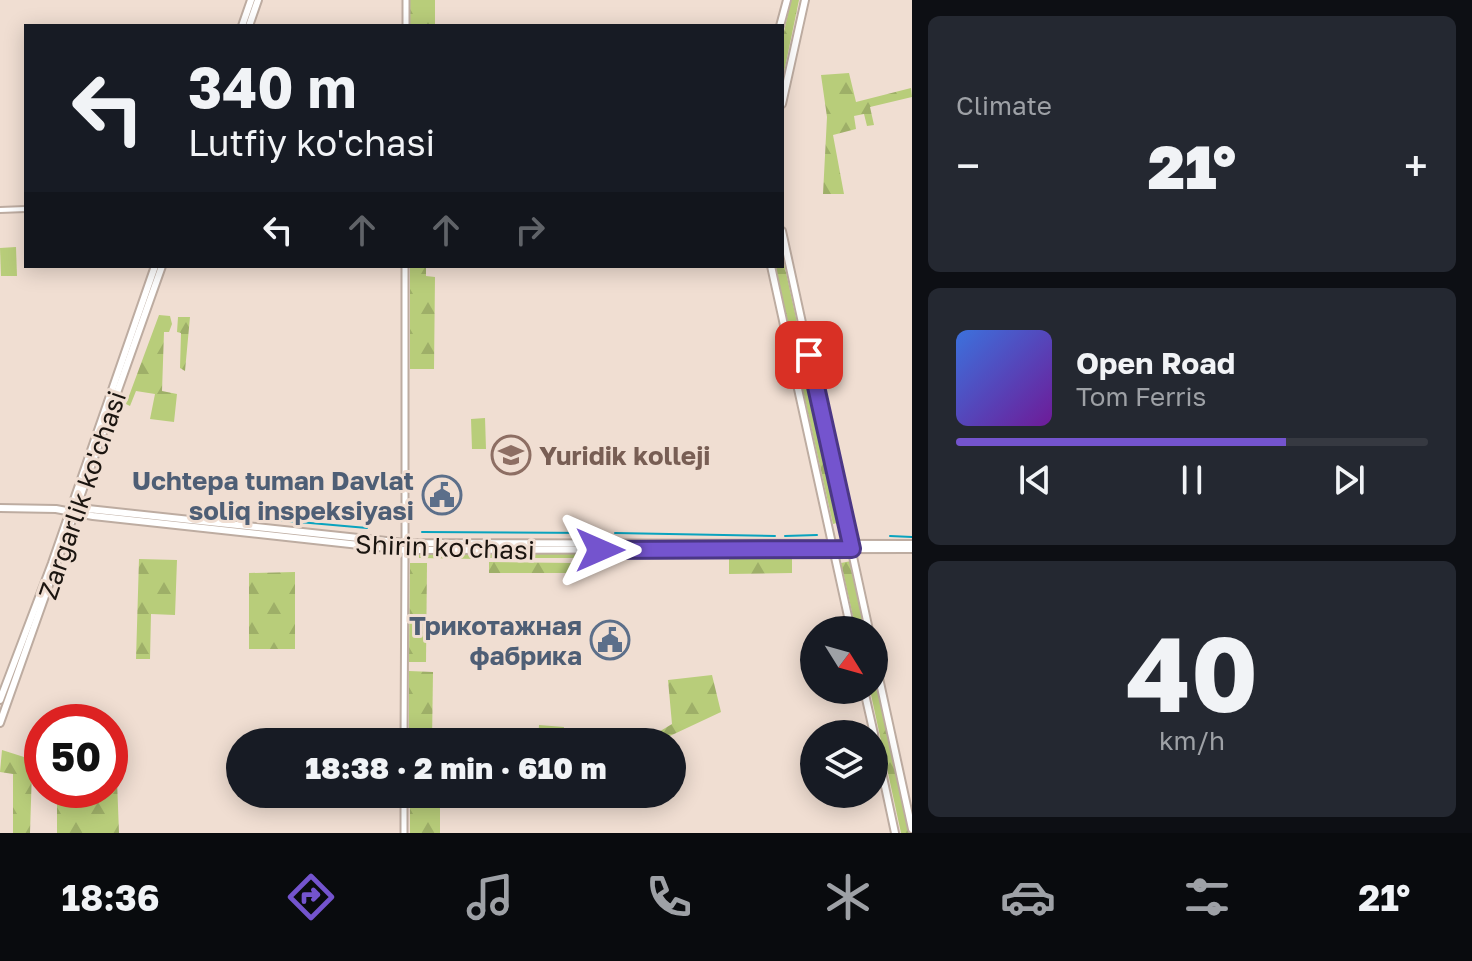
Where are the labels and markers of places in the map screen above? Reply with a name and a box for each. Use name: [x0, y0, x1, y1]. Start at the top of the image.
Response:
pin: [775, 321, 843, 389]
school or university icon: Yuridik kolleji: [490, 434, 532, 476]
place label: Yuridik kolleji: [539, 440, 710, 471]
place label: Uchtepa tuman Davlat soliq inspeksiyasi: [132, 465, 414, 526]
public building icon: Uchtepa tuman Davlat soliq inspeksiyasi: [421, 474, 463, 516]
place label: Трикотажная фабрика: [409, 610, 582, 671]
public building icon: Трикотажная фабрика: [589, 619, 631, 661]

